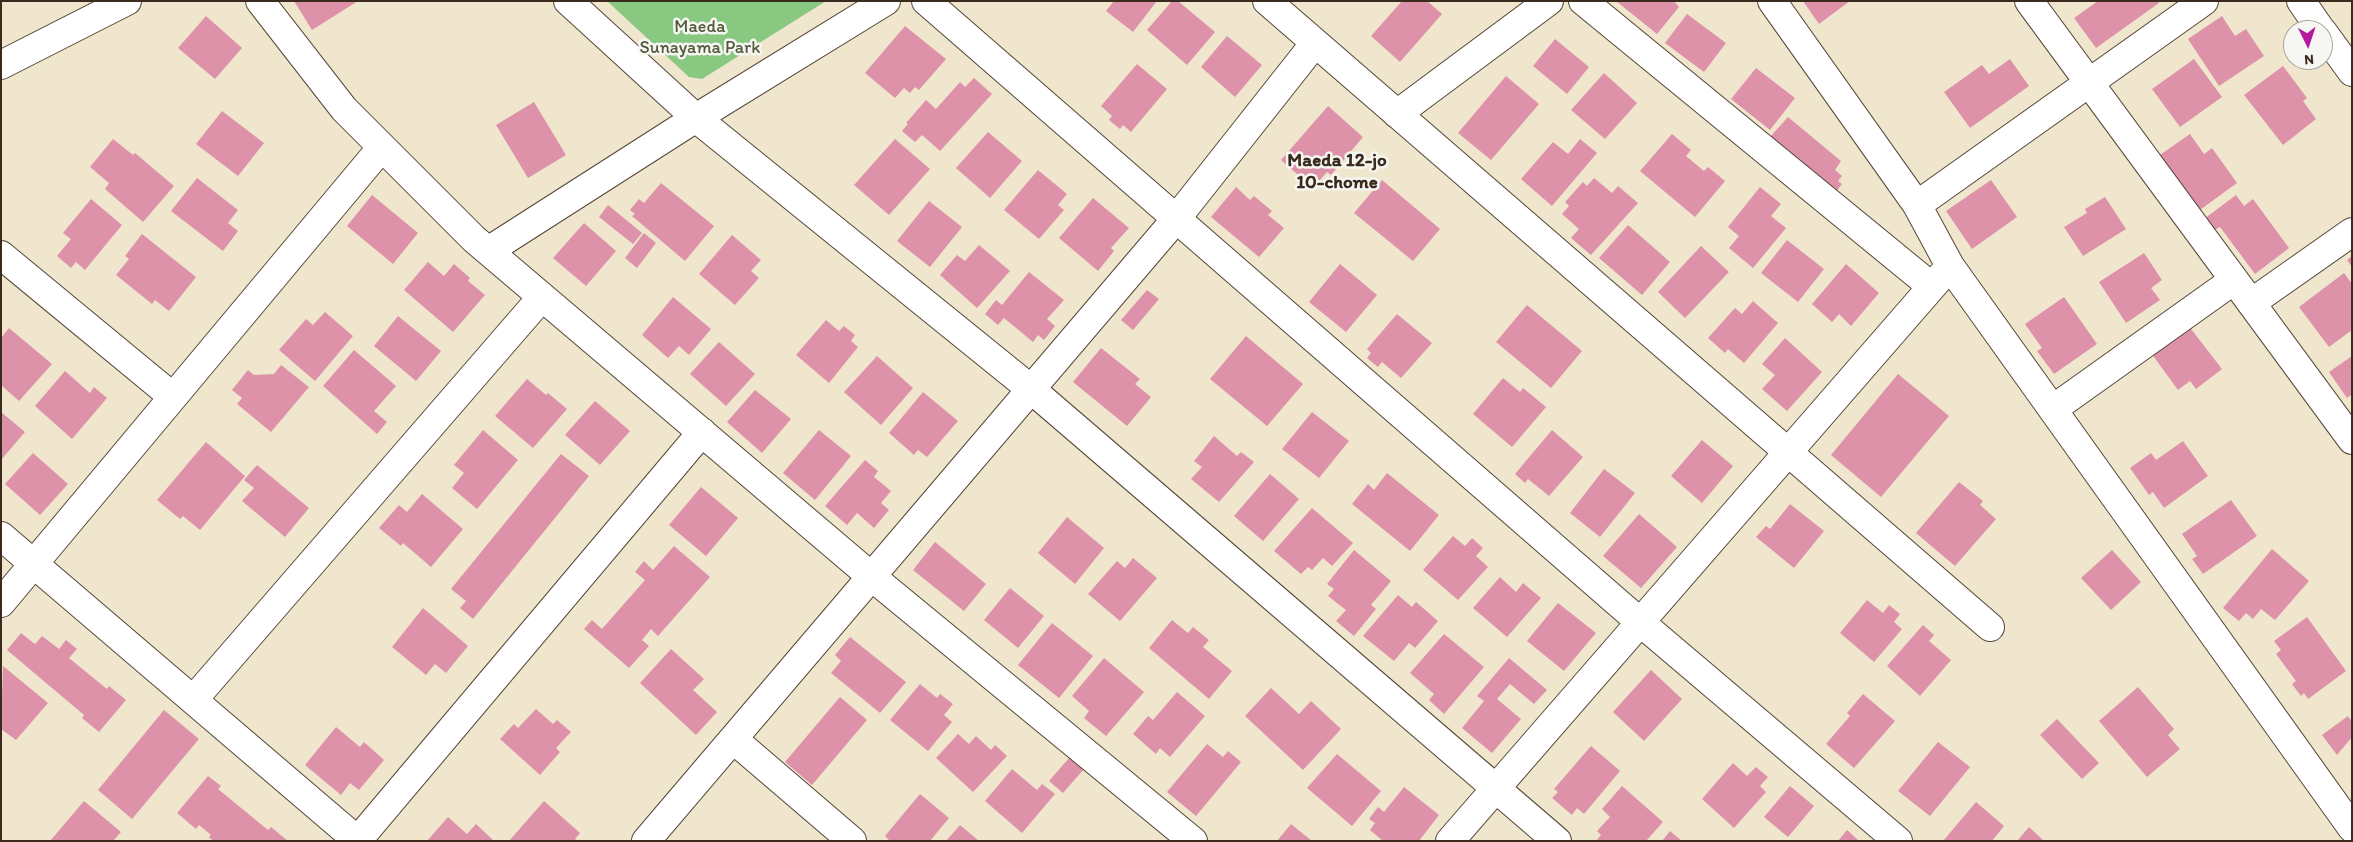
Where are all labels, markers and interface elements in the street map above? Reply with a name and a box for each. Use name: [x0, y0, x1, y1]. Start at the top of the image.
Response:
park label: Maeda Sunayama Park: [640, 16, 760, 58]
north arrow: [2283, 20, 2333, 70]
text: N: [2304, 51, 2314, 68]
district label: Maeda 12-jo 10-chome: [1287, 150, 1387, 194]

